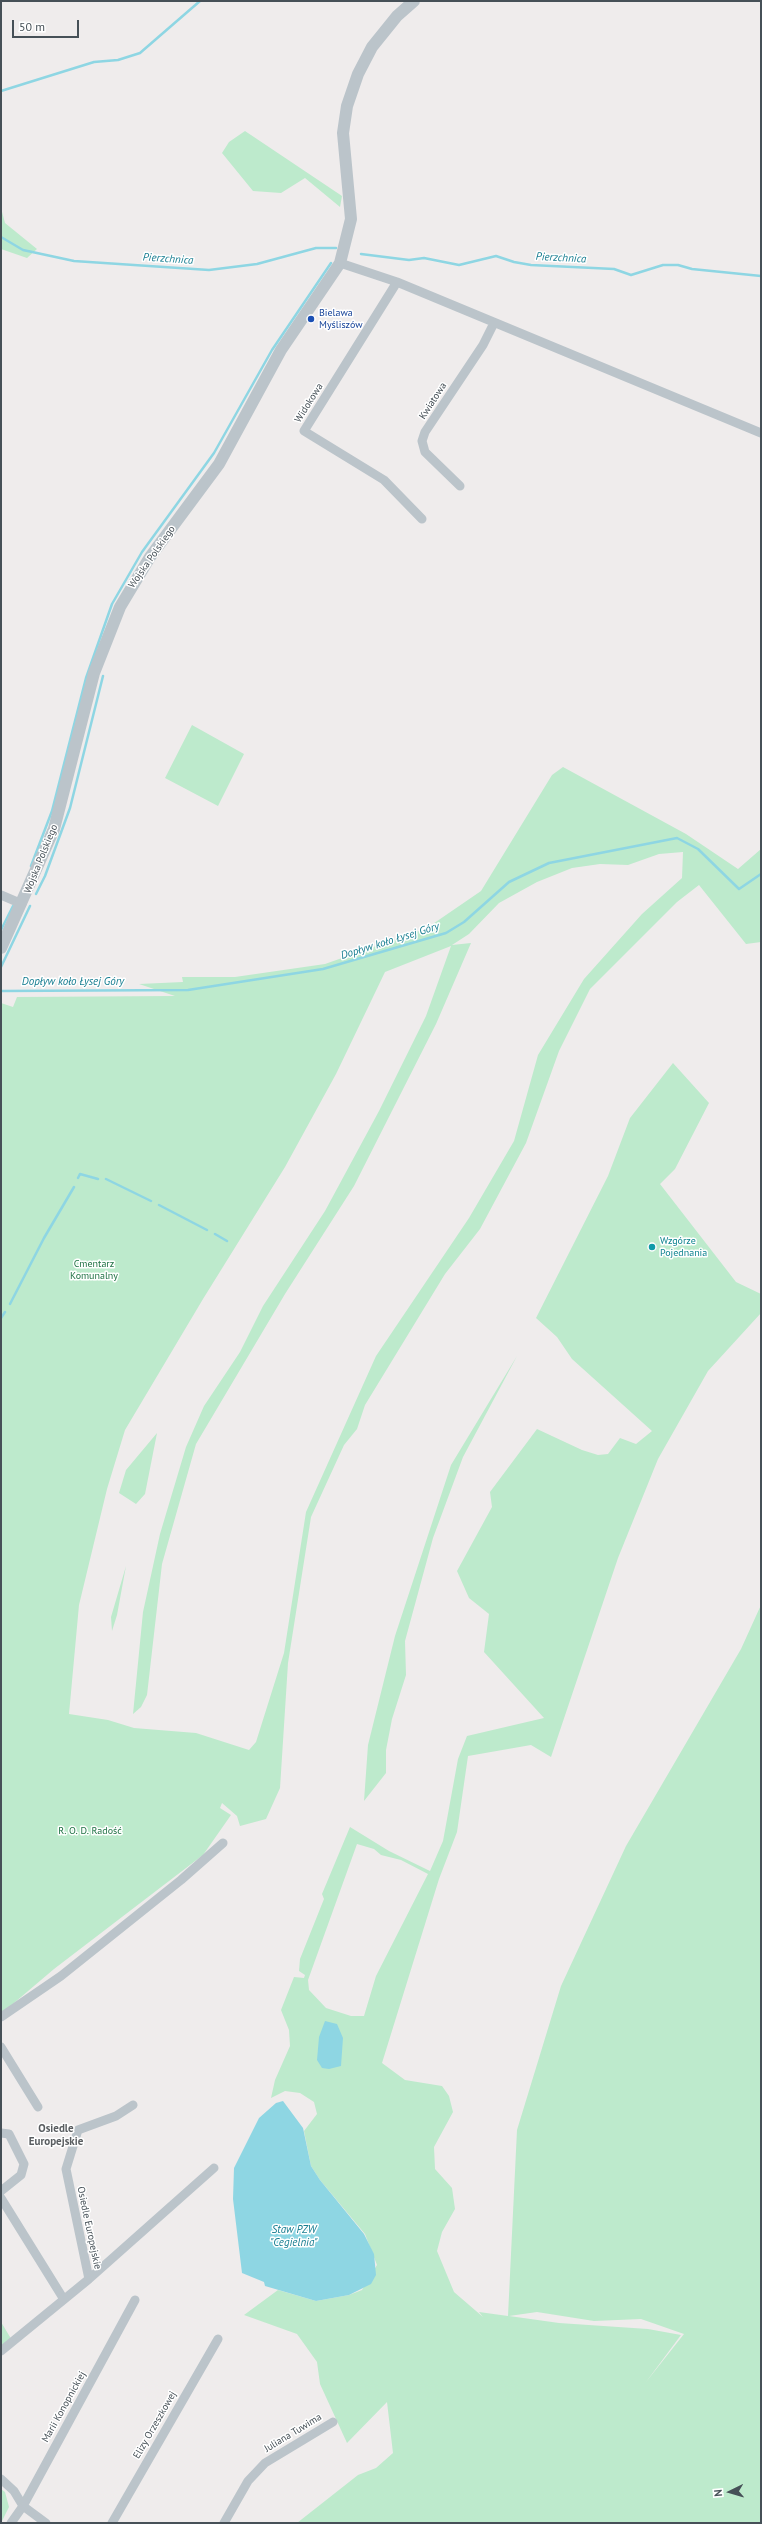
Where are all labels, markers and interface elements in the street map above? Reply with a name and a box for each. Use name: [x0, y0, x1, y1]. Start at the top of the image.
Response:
scale bar: [14, 12, 81, 38]
text: 50 m: [19, 19, 45, 34]
water label: Pierzchnica: [535, 250, 587, 266]
water label: Pierzchnica: [142, 251, 194, 267]
place label: Bielawa Myśliszów: [319, 307, 362, 330]
marker: Bielawa Myśliszów: [306, 314, 316, 324]
street label: Kwiatowa: [417, 380, 449, 422]
street label: Widokowa: [292, 381, 326, 425]
street label: Wojska Polskiego: [126, 523, 178, 591]
street label: Wojska Polskiego: [22, 823, 60, 895]
water label: Dopływ koło Łysej Góry: [339, 920, 441, 962]
water label: Dopływ koło Łysej Góry: [22, 975, 124, 989]
place label: Wzgórze Pojednania: [660, 1235, 707, 1258]
marker: Wzgórze Pojednania: [647, 1242, 657, 1252]
park label: Cmentarz Komunalny: [70, 1258, 118, 1282]
park label: R. O. D. Radość: [58, 1825, 122, 1837]
district label: Osiedle Europejskie: [29, 2122, 83, 2148]
street label: Osiedle Europejskie: [74, 2186, 104, 2270]
water label: Staw PZW "Cegielnia": [270, 2223, 318, 2249]
street label: Marii Konopnickiej: [40, 2369, 88, 2445]
street label: Elizy Orzeszkowej: [131, 2389, 179, 2461]
street label: Juliana Tuwima: [262, 2411, 324, 2455]
north arrow: [710, 2472, 750, 2512]
text: N: [711, 2489, 725, 2497]

